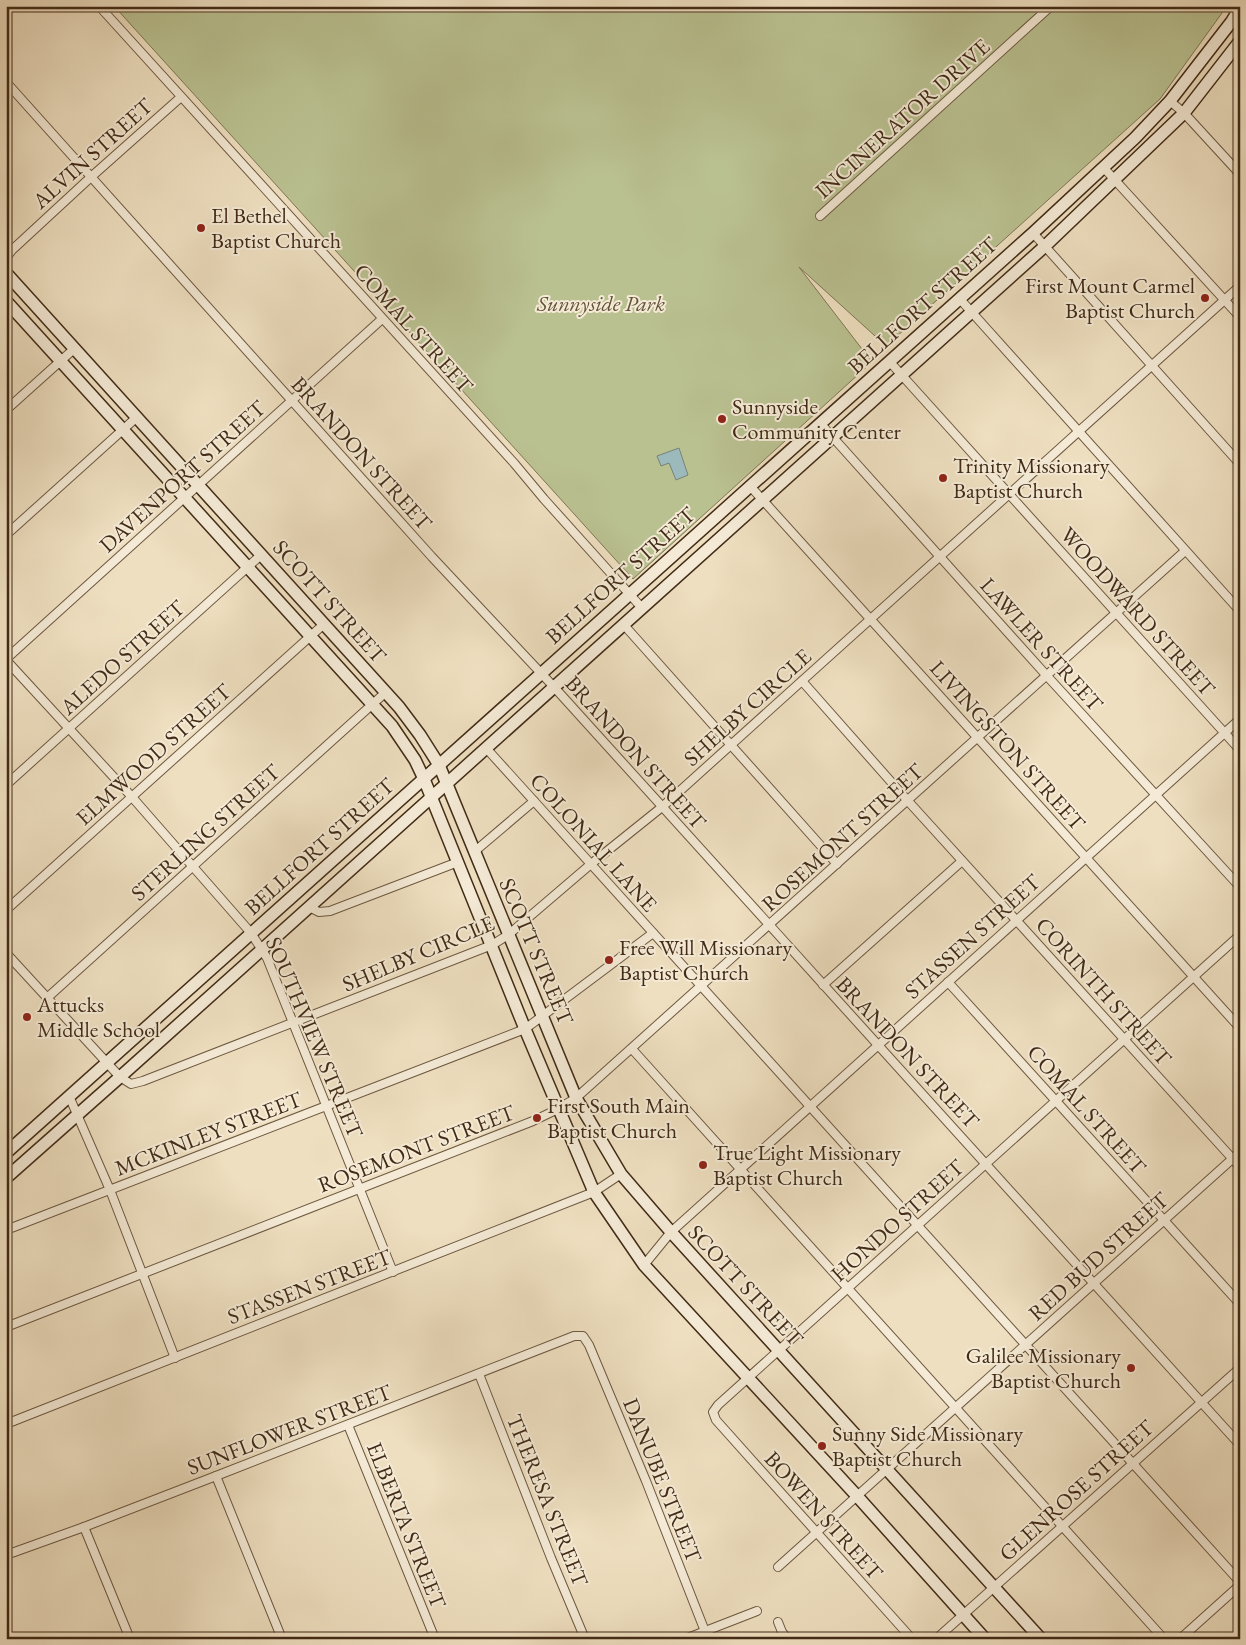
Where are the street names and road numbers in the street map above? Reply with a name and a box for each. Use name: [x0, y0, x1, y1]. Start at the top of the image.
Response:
street label: INCINERATOR DRIVE: [809, 32, 996, 205]
street label: ALVIN STREET: [25, 91, 159, 216]
street label: BELLFORT STREET: [841, 230, 1004, 380]
street label: COMAL STREET: [348, 257, 480, 400]
street label: BRANDON STREET: [285, 370, 439, 537]
street label: DAVENPORT STREET: [93, 394, 272, 559]
street label: BELLFORT STREET: [539, 500, 702, 650]
street label: WOODWARD STREET: [1054, 521, 1222, 702]
street label: SCOTT STREET: [267, 534, 393, 669]
street label: LAWLER STREET: [974, 571, 1110, 718]
street label: ALEDO STREET: [53, 593, 191, 722]
street label: SHELBY CIRCLE: [677, 642, 817, 773]
street label: LIVINGSTON STREET: [923, 654, 1092, 837]
street label: BRANDON STREET: [559, 669, 713, 836]
street label: ELMWOOD STREET: [70, 677, 237, 832]
street label: STERLING STREET: [124, 757, 286, 907]
street label: ROSEMONT STREET: [755, 757, 930, 918]
street label: COLONIAL LANE: [524, 767, 664, 918]
street label: BELLFORT STREET: [238, 771, 401, 921]
street label: STASSEN STREET: [898, 867, 1047, 1005]
street label: SCOTT STREET: [493, 874, 581, 1029]
street label: SHELBY CIRCLE: [338, 908, 499, 999]
street label: CORINTH STREET: [1029, 911, 1178, 1072]
street label: SOUTHVIEW STREET: [259, 932, 370, 1142]
street label: BRANDON STREET: [830, 970, 986, 1135]
street label: COMAL STREET: [1021, 1038, 1153, 1181]
street label: MCKINLEY STREET: [111, 1084, 306, 1182]
street label: ROSEMONT STREET: [314, 1097, 519, 1199]
street label: HONDO STREET: [824, 1153, 970, 1288]
street label: RED BUD STREET: [1022, 1185, 1175, 1327]
street label: SCOTT STREET: [682, 1218, 810, 1353]
street label: STASSEN STREET: [223, 1242, 395, 1331]
street label: SUNFLOWER STREET: [183, 1377, 396, 1482]
street label: DANUBE STREET: [616, 1394, 709, 1567]
street label: THERESA STREET: [500, 1410, 595, 1591]
street label: GLENROSE STREET: [993, 1413, 1160, 1568]
street label: ELBERTA STREET: [360, 1438, 453, 1613]
street label: BOWEN STREET: [758, 1445, 889, 1586]

